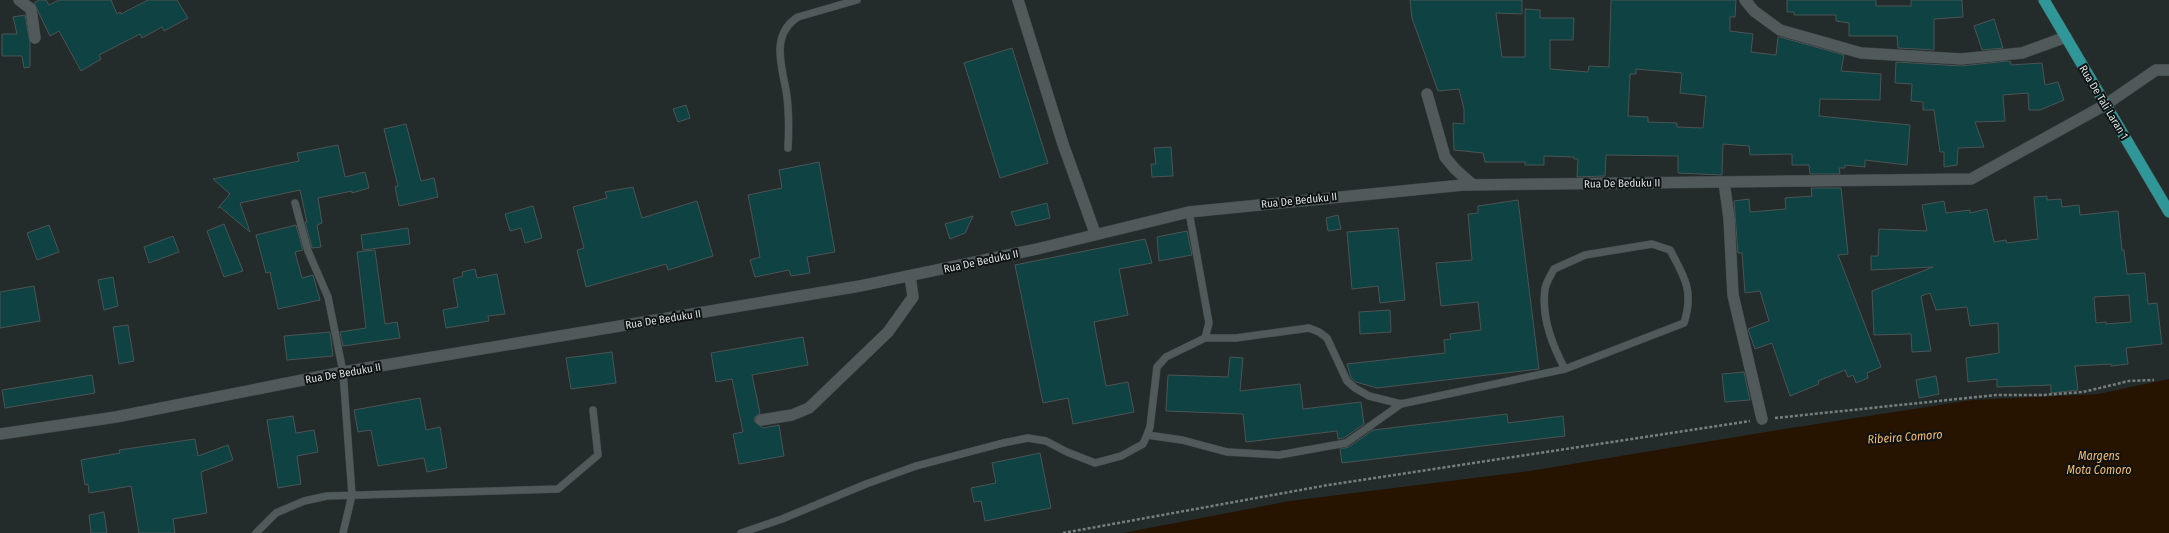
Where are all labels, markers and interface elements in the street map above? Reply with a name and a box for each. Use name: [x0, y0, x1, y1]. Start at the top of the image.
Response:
street label: Rua De Tali Laran 1: [2076, 63, 2131, 142]
street label: Rua De Beduku II: [1584, 176, 1660, 191]
street label: Rua De Beduku II: [1260, 190, 1338, 211]
street label: Rua De Beduku II: [942, 247, 1020, 276]
street label: Rua De Beduku II: [624, 307, 702, 332]
street label: Rua De Beduku II: [304, 360, 382, 387]
water label: Ribeira Comoro: [1867, 427, 1943, 447]
water label: Margens Mota Comoro: [2066, 449, 2132, 477]

